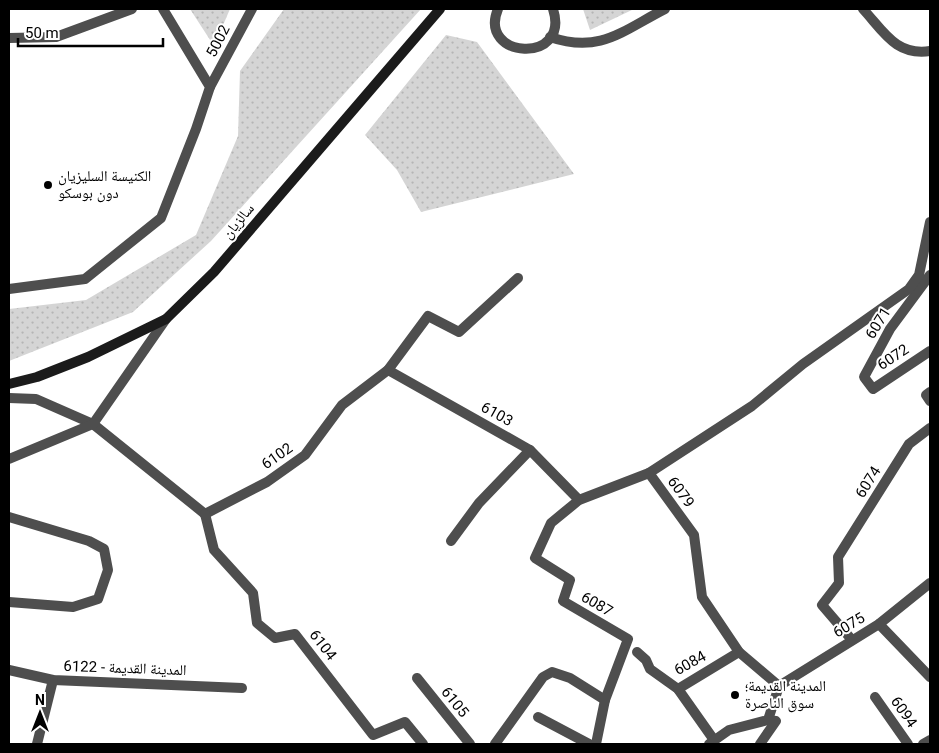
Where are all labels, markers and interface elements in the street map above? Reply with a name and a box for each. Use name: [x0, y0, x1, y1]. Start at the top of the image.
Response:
scale bar: [18, 15, 162, 47]
street label: 5002: [202, 22, 234, 60]
text: 50 m: [25, 24, 59, 42]
place label: الكنيسة السليزيان دون بوسكو: [58, 167, 151, 203]
marker: الكنيسة السليزيان دون بوسكو: [42, 179, 54, 191]
street label: سالزيان: [218, 200, 259, 243]
street label: 6071: [861, 304, 895, 342]
street label: 6072: [874, 340, 912, 374]
street label: 6103: [478, 398, 516, 430]
street label: 6102: [258, 439, 296, 473]
street label: 6074: [851, 462, 885, 501]
street label: 6079: [664, 473, 698, 511]
street label: 6087: [578, 588, 616, 620]
street label: 6075: [830, 609, 868, 641]
street label: 6104: [306, 626, 341, 664]
street label: 6084: [671, 647, 710, 679]
street label: المدينة القديمة - 6122: [63, 657, 187, 679]
place label: المدينة القديمة؛ سوق الناصرة: [745, 677, 826, 713]
street label: 6105: [437, 683, 473, 721]
north arrow: [15, 688, 65, 738]
marker: المدينة القديمة؛ سوق الناصرة: [729, 689, 741, 701]
text: N: [35, 692, 45, 708]
street label: 6094: [887, 693, 921, 731]

